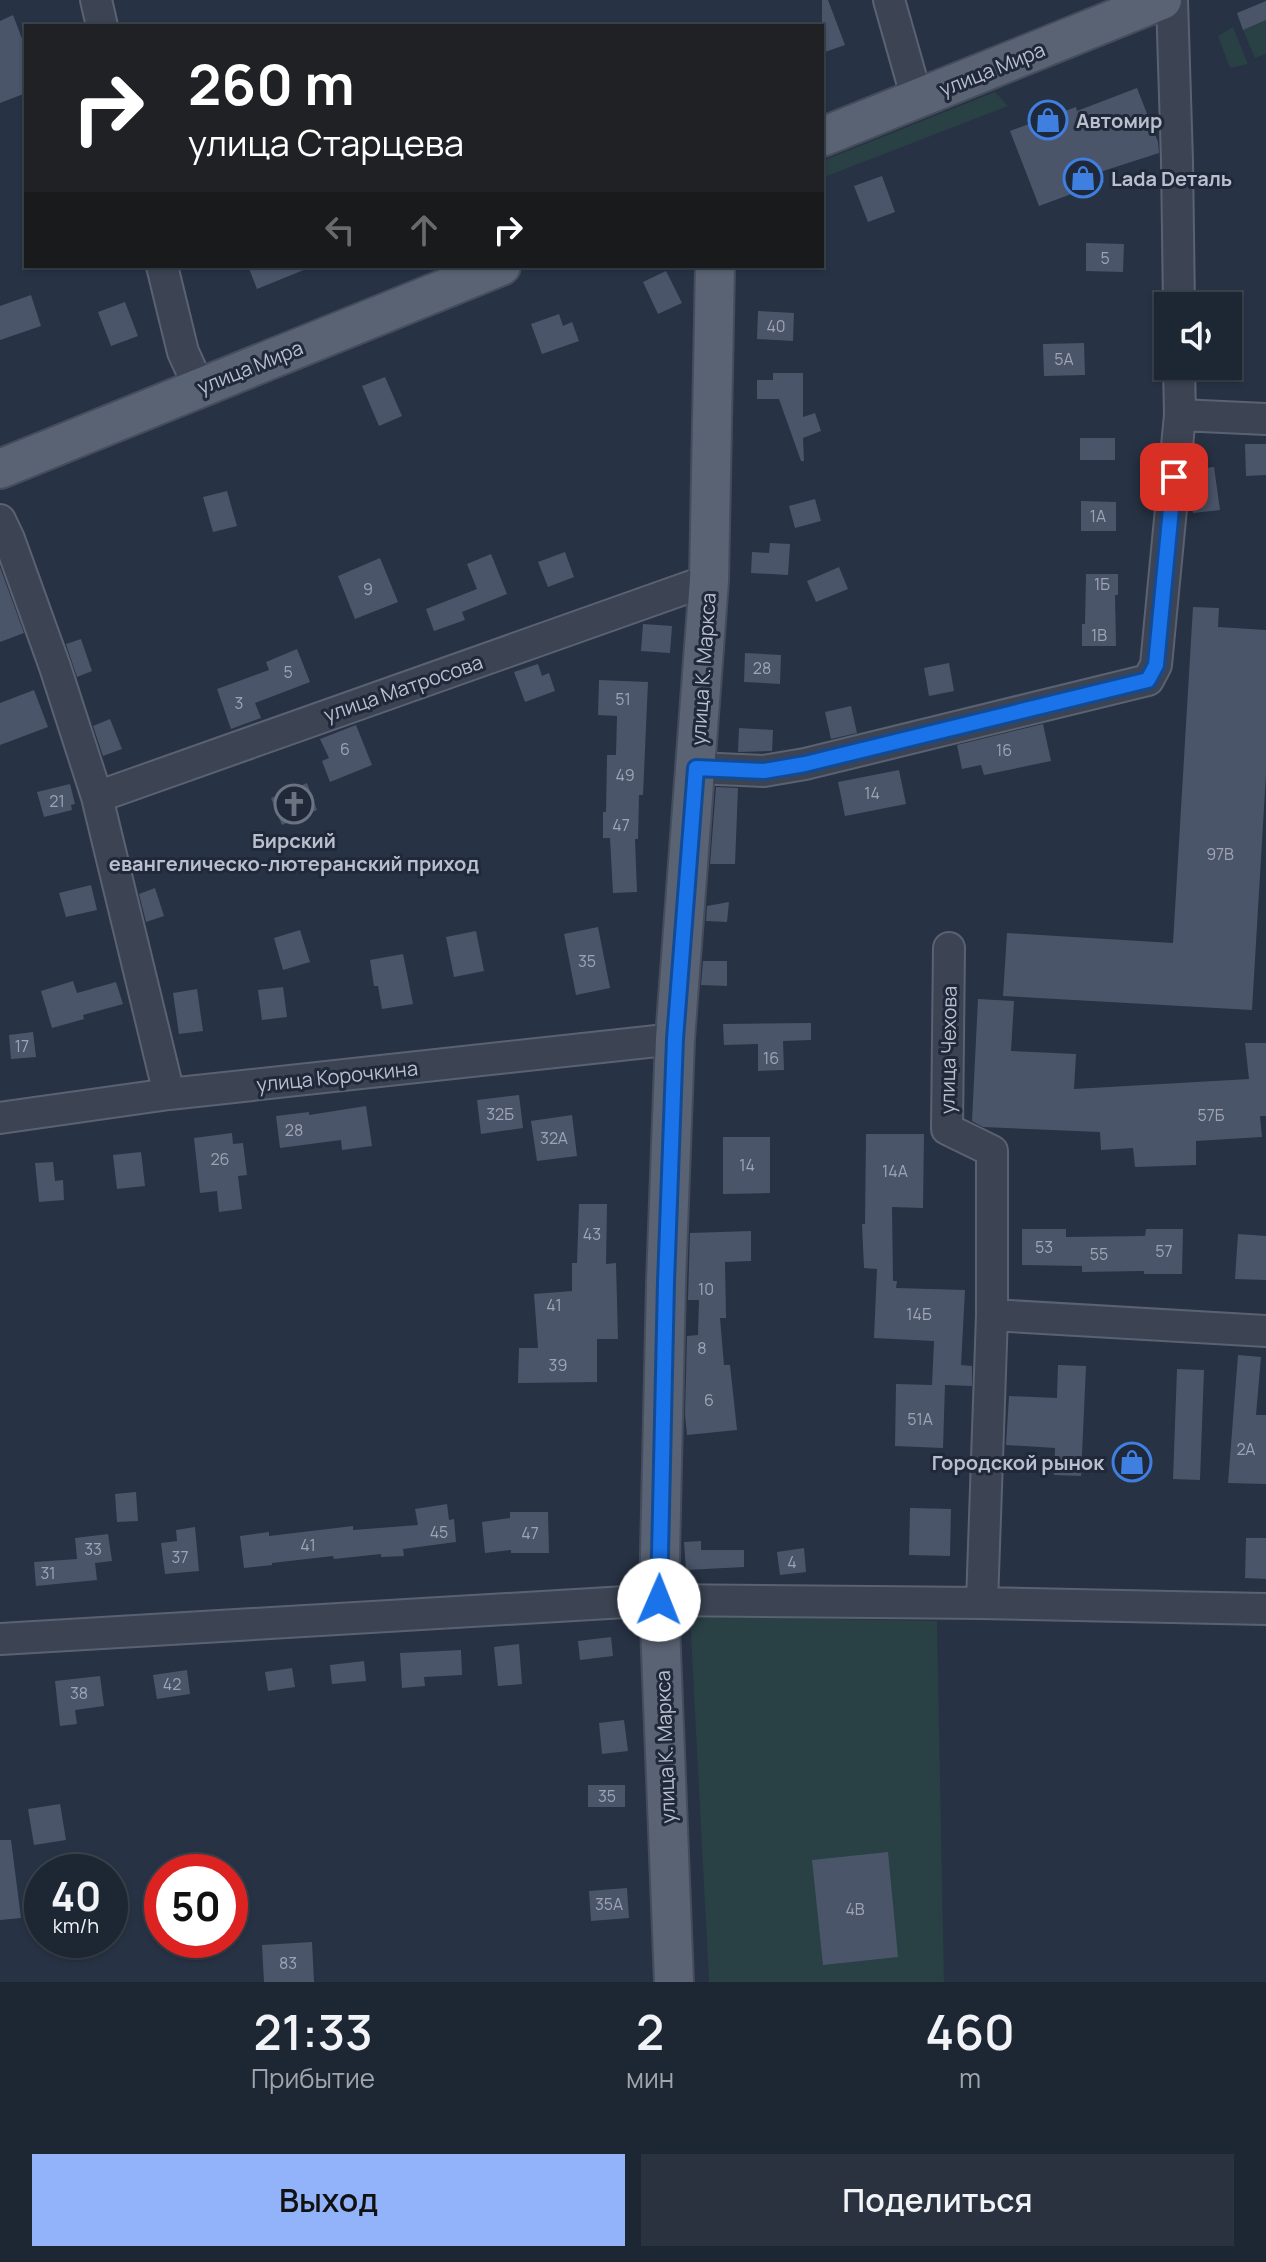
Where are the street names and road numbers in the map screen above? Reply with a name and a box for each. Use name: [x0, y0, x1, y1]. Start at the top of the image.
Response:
street label: улица Мира: [935, 36, 1049, 102]
street label: улица Мира: [193, 334, 307, 400]
street label: улица К. Маркса: [684, 592, 722, 746]
street label: улица Матросова: [320, 648, 486, 728]
street label: улица Чехова: [933, 986, 963, 1114]
street label: улица Корочкина: [255, 1054, 419, 1098]
street label: улица К. Маркса: [649, 1670, 681, 1824]

